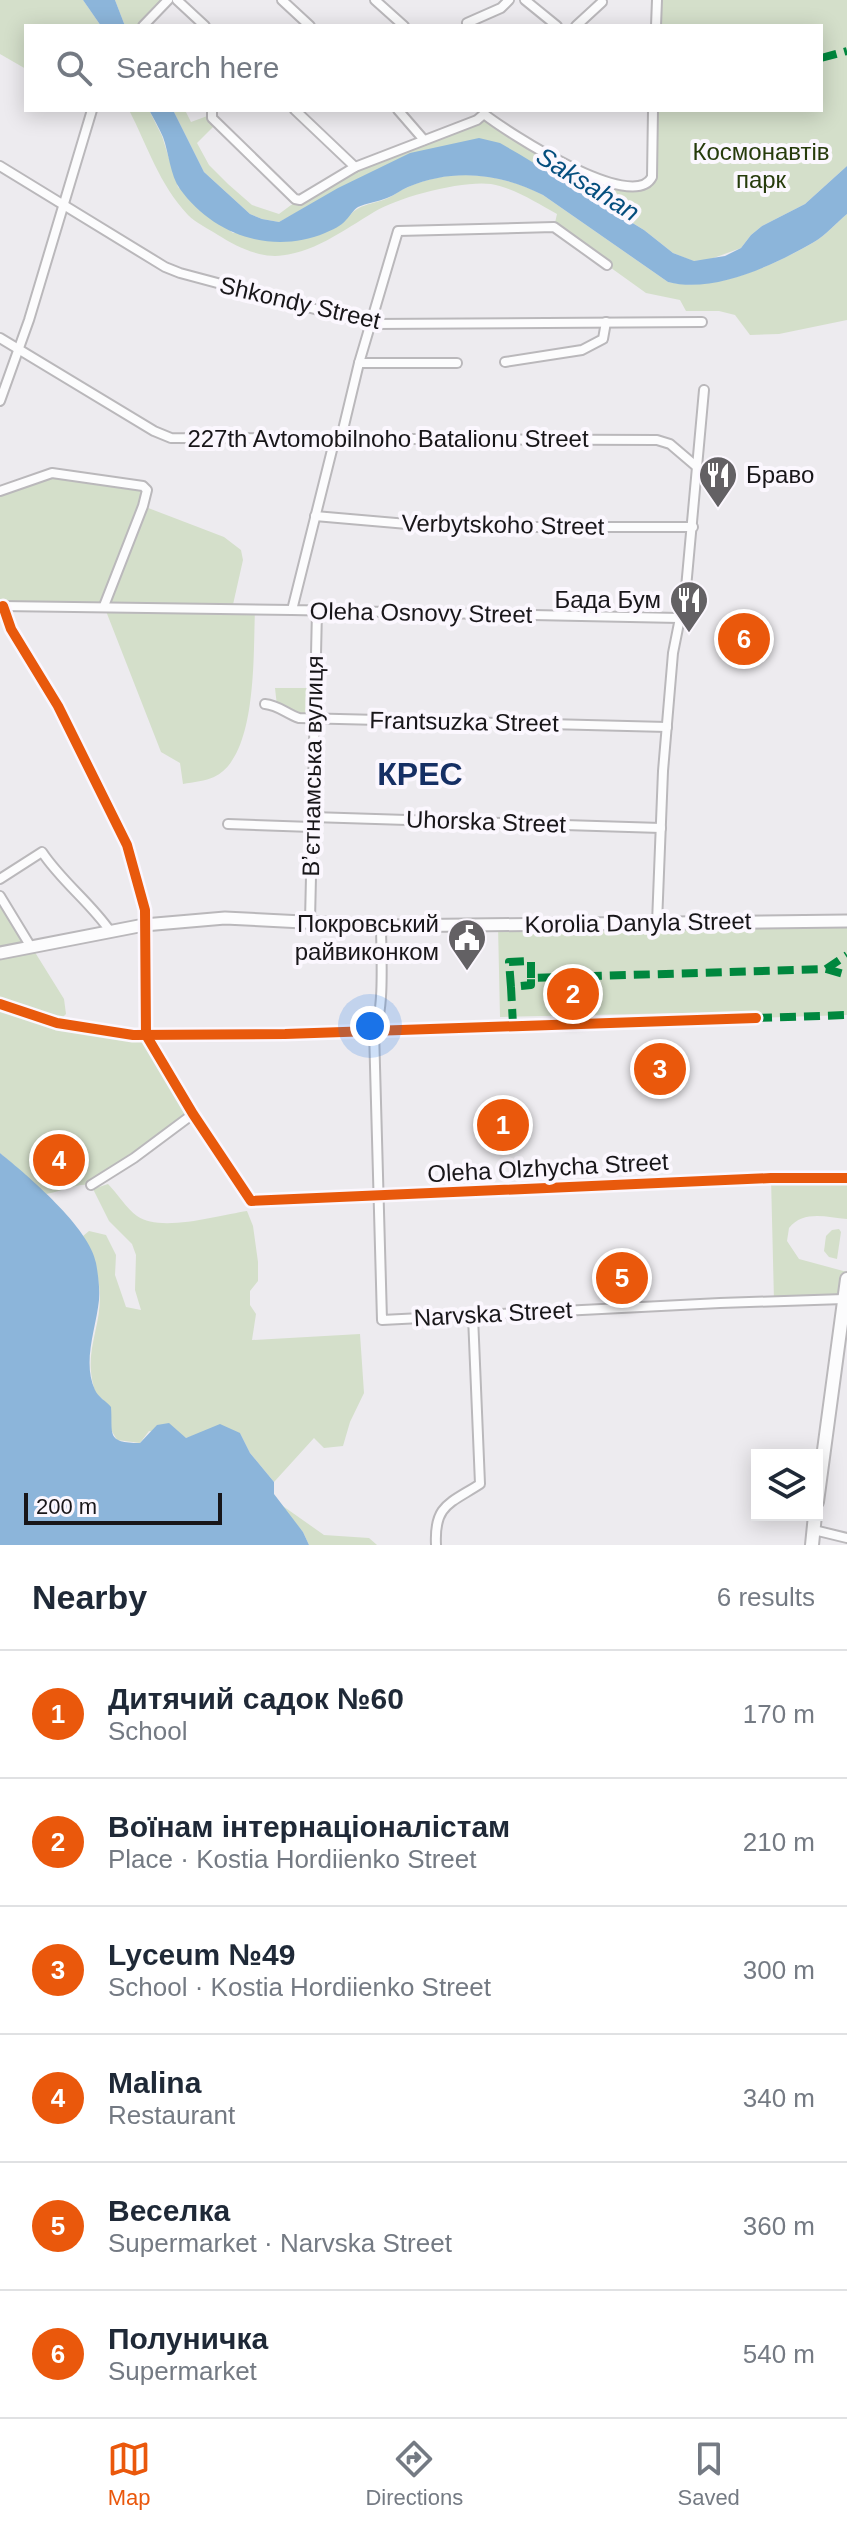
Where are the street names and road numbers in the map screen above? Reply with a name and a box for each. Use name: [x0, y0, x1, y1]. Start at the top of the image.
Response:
street label: Shkondy Street: [217, 271, 383, 334]
street label: 227th Avtomobilnoho Batalionu Street: [187, 425, 589, 452]
street label: Verbytskoho Street: [401, 509, 605, 540]
street label: Oleha Osnovy Street: [309, 597, 533, 628]
street label: Вʼєтнамська вулиця: [297, 655, 328, 877]
street label: Frantsuzka Street: [369, 706, 559, 737]
street label: Uhorska Street: [406, 805, 567, 838]
street label: Korolia Danyla Street: [524, 907, 752, 938]
street label: Oleha Olzhycha Street: [427, 1148, 670, 1187]
street label: Narvska Street: [413, 1296, 573, 1331]

